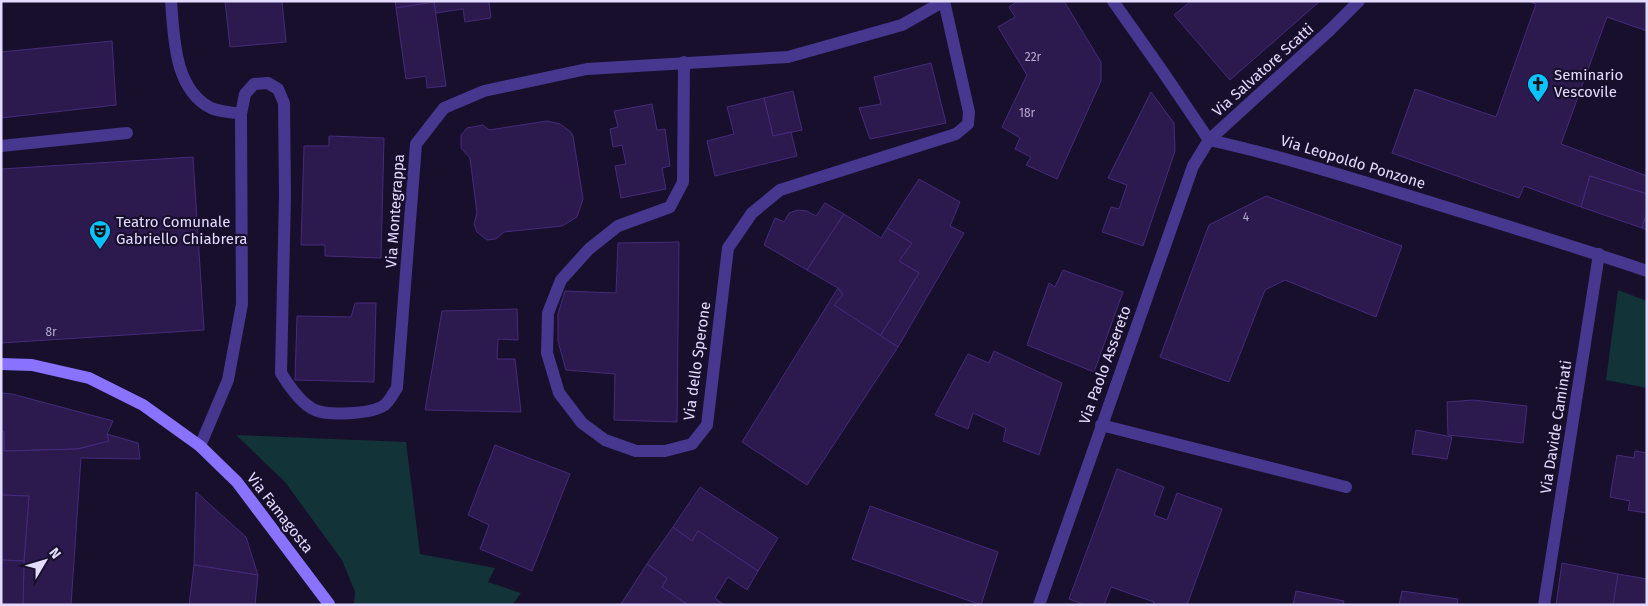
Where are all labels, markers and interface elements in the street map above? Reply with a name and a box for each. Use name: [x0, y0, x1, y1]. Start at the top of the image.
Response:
street label: Via Salvatore Scatti: [1209, 20, 1317, 120]
house number: 22r: [1025, 50, 1042, 64]
place label: Seminario Vescovile: [1554, 66, 1623, 101]
church icon: Seminario Vescovile: [1526, 72, 1550, 103]
house number: 18r: [1019, 106, 1036, 120]
street label: Via Leopoldo Ponzone: [1278, 131, 1428, 193]
street label: Via Montegrappa: [382, 153, 408, 269]
house number: 4: [1243, 210, 1250, 224]
place label: Teatro Comunale Gabriello Chiabrera: [116, 213, 247, 248]
theatre icon: Teatro Comunale Gabriello Chiabrera: [88, 219, 112, 250]
street label: Via dello Sperone: [680, 301, 714, 421]
street label: Via Paolo Assereto: [1075, 303, 1135, 427]
house number: 8r: [45, 325, 57, 339]
street label: Via Davide Caminati: [1537, 359, 1575, 495]
street label: Via Famagosta: [243, 469, 317, 557]
north arrow: [20, 536, 70, 586]
text: N: [45, 544, 64, 562]

